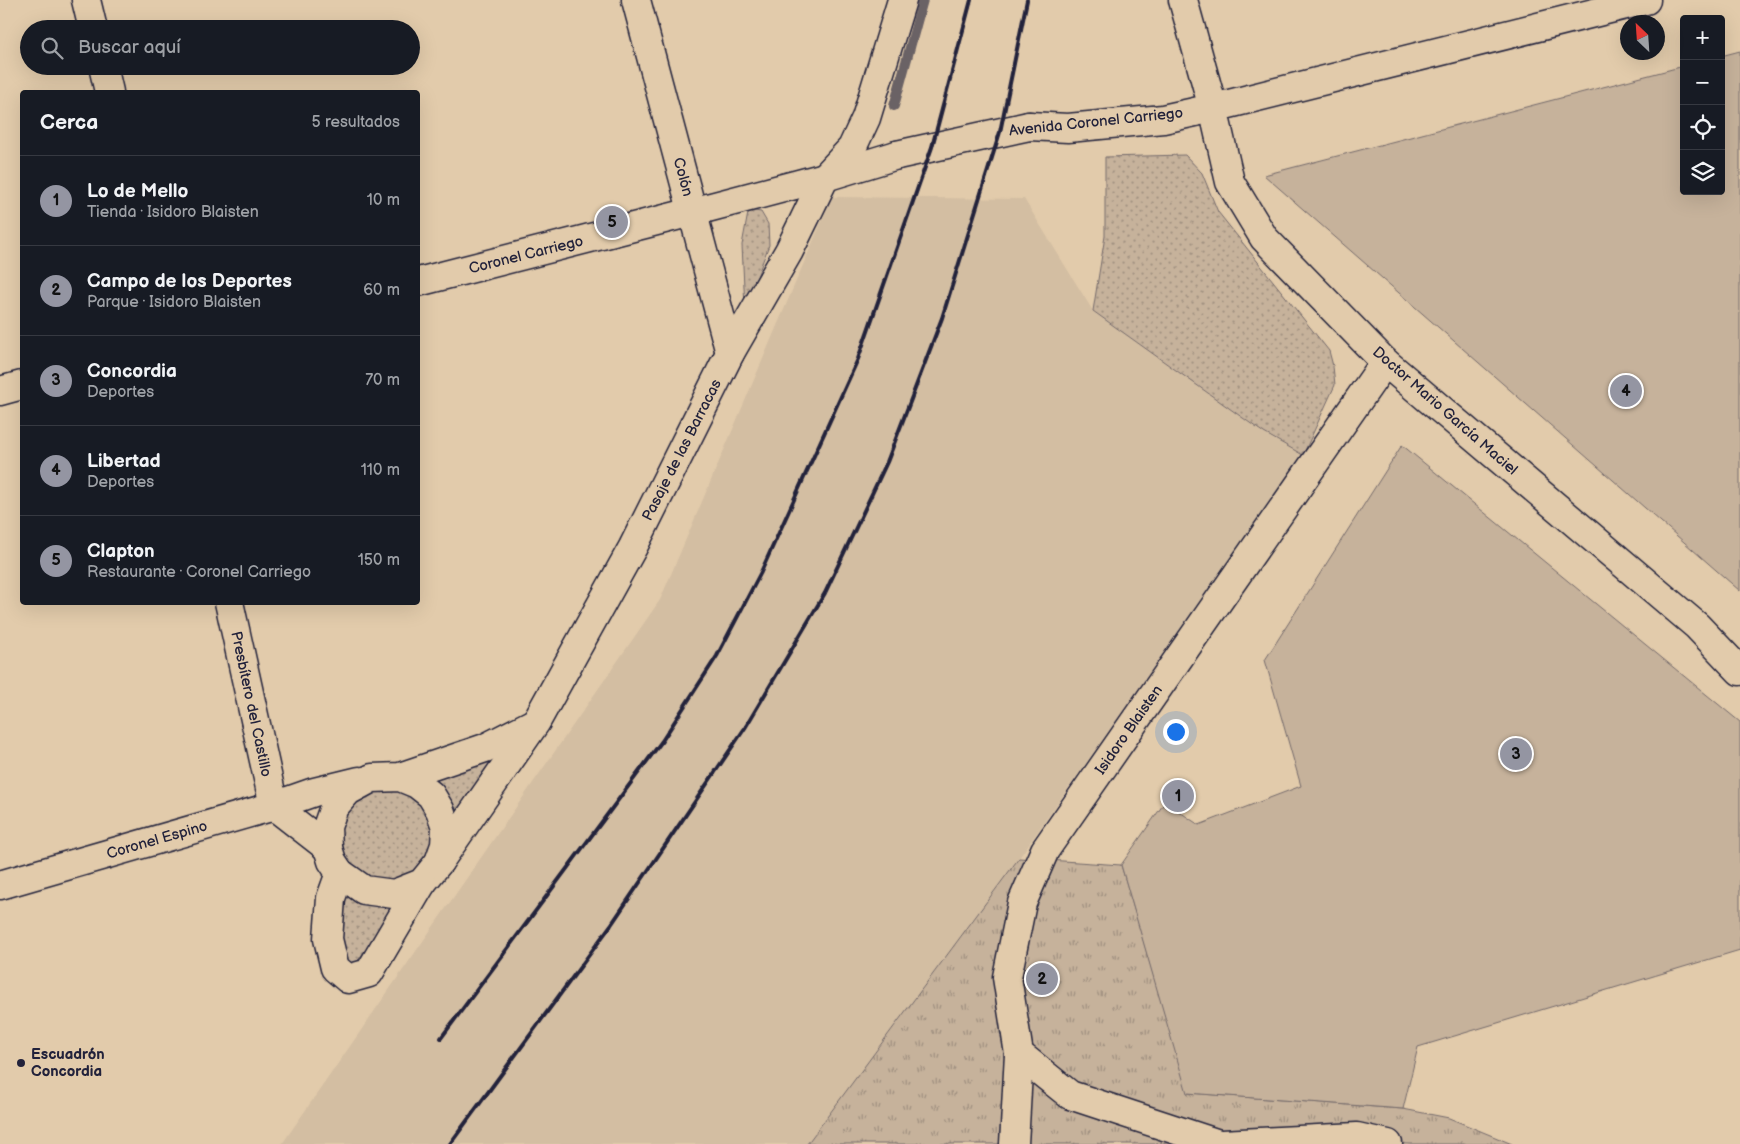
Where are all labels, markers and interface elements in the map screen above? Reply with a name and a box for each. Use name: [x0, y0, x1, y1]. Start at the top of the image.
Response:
north arrow: [1620, 15, 1665, 60]
map controls: [1680, 15, 1725, 195]
button: +: [1680, 15, 1725, 60]
search box: [20, 20, 420, 75]
icon: search: [38, 34, 66, 62]
text: Buscar aquí: [78, 36, 181, 59]
button: −: [1680, 60, 1725, 105]
street label: Avenida Coronel Carriego: [1008, 103, 1184, 141]
button: locate: [1680, 105, 1725, 150]
text: Cerca: [40, 110, 98, 135]
text: 5 resultados: [312, 113, 400, 132]
button: layers: [1680, 150, 1725, 195]
street label: Colón: [669, 155, 697, 199]
text: Lo de Mello: [87, 180, 188, 203]
text: 1: [53, 191, 59, 210]
text: 10 m: [367, 191, 400, 210]
text: Tienda · Isidoro Blaisten: [87, 203, 259, 222]
pin: 5: [596, 203, 628, 241]
street label: Coronel Carriego: [467, 232, 585, 278]
text: Campo de los Deportes: [87, 270, 292, 293]
text: 2: [51, 281, 61, 300]
text: 60 m: [363, 281, 400, 300]
text: Parque · Isidoro Blaisten: [87, 293, 261, 312]
street label: Doctor Mario García Maciel: [1368, 343, 1522, 479]
text: Concordia: [87, 360, 177, 383]
text: 3: [51, 371, 61, 390]
text: 70 m: [365, 371, 400, 390]
pin: 4: [1610, 372, 1642, 410]
street label: Pasaje de las Barracas: [638, 376, 726, 524]
text: Deportes: [87, 383, 154, 402]
text: Libertad: [87, 450, 161, 473]
text: 4: [51, 461, 61, 480]
text: 110 m: [361, 461, 400, 480]
text: Deportes: [87, 473, 154, 492]
text: Clapton: [87, 540, 155, 563]
text: 5: [51, 551, 61, 570]
text: 150 m: [358, 551, 400, 570]
text: Restaurante · Coronel Carriego: [87, 563, 311, 582]
street label: Presbítero del Castillo: [226, 629, 276, 779]
street label: Isidoro Blaisten: [1091, 682, 1167, 778]
your location: [1163, 719, 1189, 745]
pin: 3: [1500, 735, 1532, 773]
pin: 1: [1162, 777, 1194, 815]
street label: Coronel Espino: [104, 817, 210, 863]
pin: 2: [1026, 960, 1058, 998]
place label: Escuadrón Concordia: [31, 1045, 105, 1081]
marker: Escuadrón Concordia: [15, 1057, 27, 1069]

